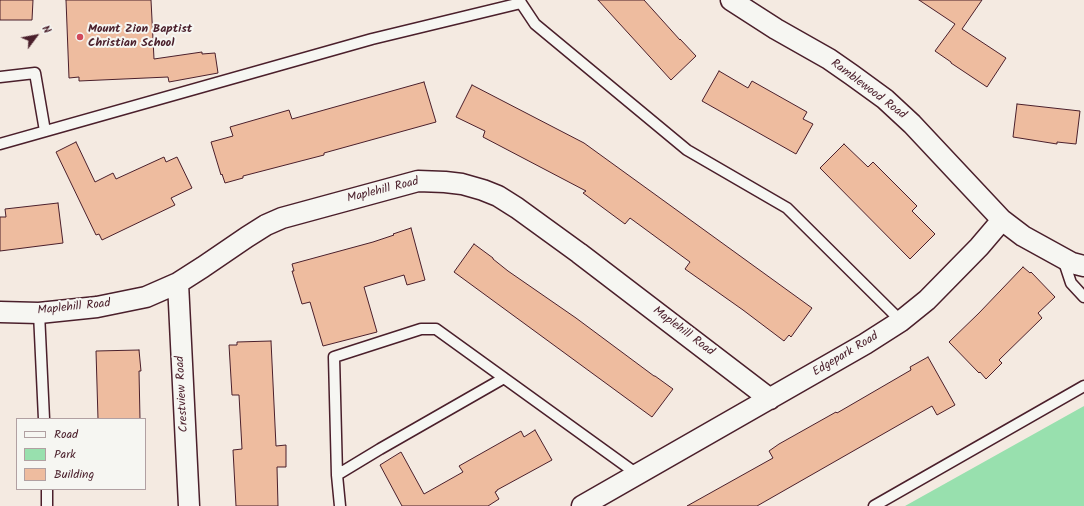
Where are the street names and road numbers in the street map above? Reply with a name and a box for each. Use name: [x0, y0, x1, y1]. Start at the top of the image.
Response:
street label: Ramblewood Road: [827, 57, 909, 123]
street label: Maplehill Road: [346, 175, 420, 207]
street label: Maplehill Road: [37, 297, 111, 319]
street label: Maplehill Road: [649, 304, 717, 360]
street label: Edgepark Road: [811, 330, 881, 380]
street label: Crestview Road: [174, 355, 192, 433]

